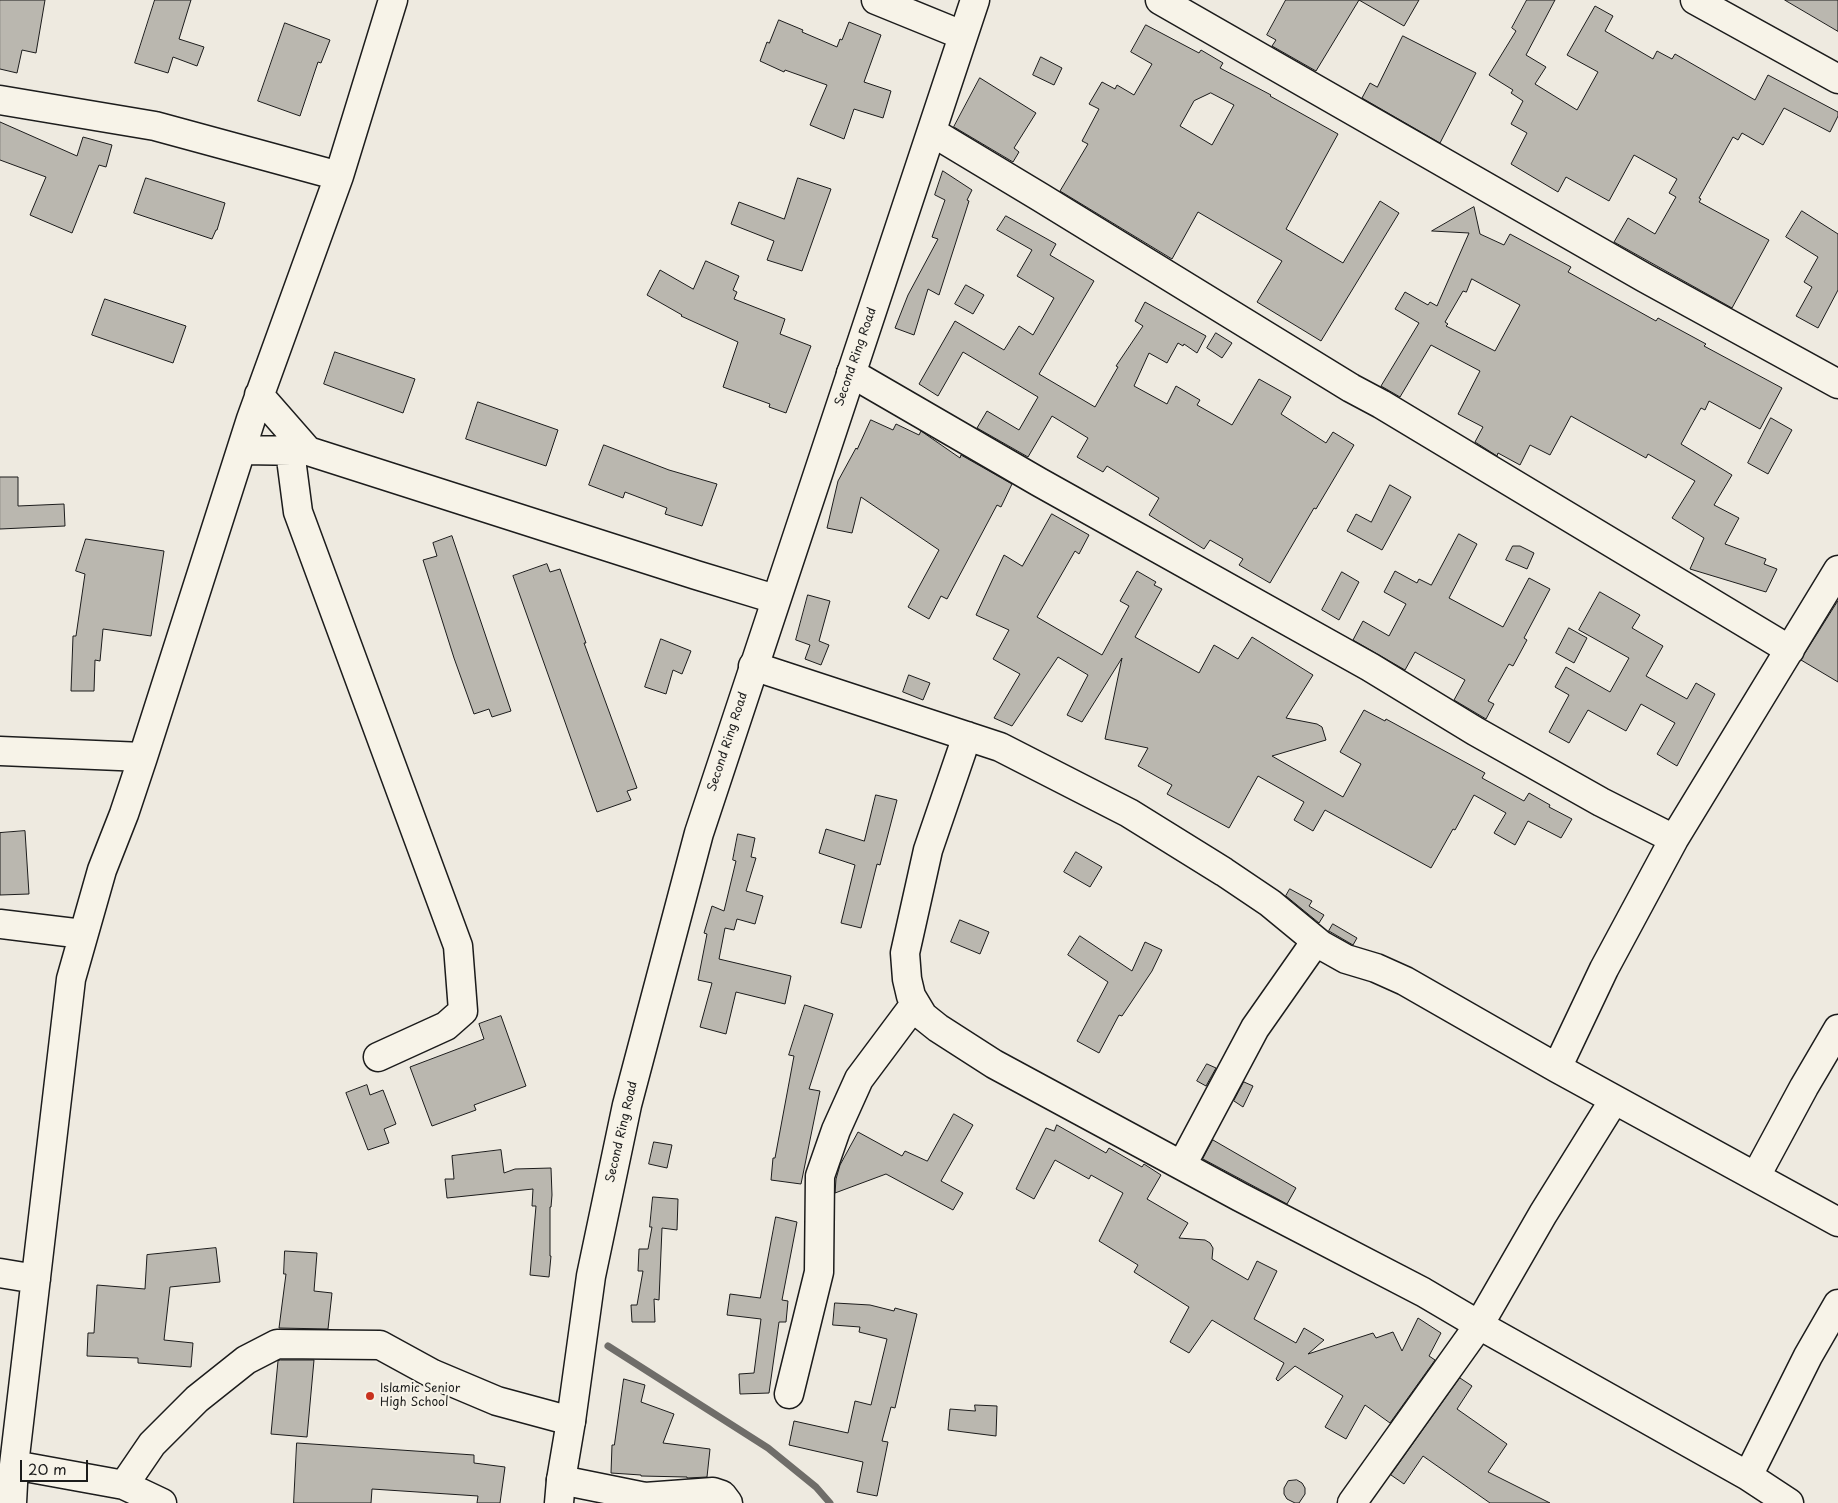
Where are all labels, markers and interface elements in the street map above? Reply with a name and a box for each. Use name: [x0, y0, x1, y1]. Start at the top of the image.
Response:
street label: Second Ring Road: [832, 306, 880, 408]
street label: Second Ring Road: [705, 690, 751, 794]
street label: Second Ring Road: [603, 1080, 641, 1184]
place label: Islamic Senior High School: [380, 1382, 460, 1410]
marker: Islamic Senior High School: [364, 1390, 376, 1402]
scale bar: [22, 1450, 90, 1482]
text: 20 m: [28, 1457, 67, 1480]

